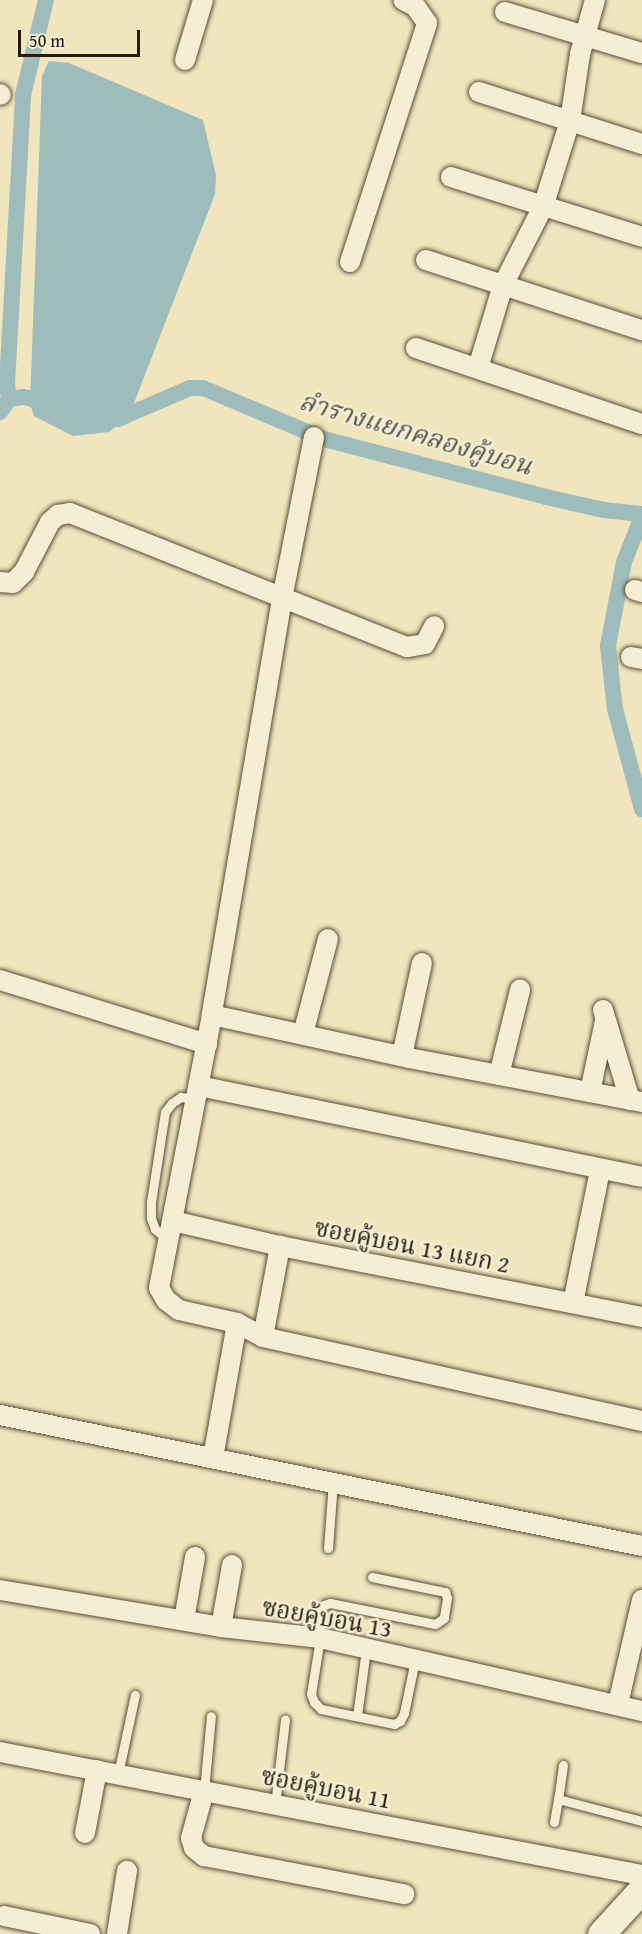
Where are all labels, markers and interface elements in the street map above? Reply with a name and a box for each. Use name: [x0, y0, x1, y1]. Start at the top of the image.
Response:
scale bar: [21, 18, 142, 56]
text: 50 m: [29, 27, 65, 54]
water label: ลำรางแยกคลองคู้บอน: [296, 385, 536, 481]
street label: ซอยคู้บอน 13 แยก 2: [312, 1213, 512, 1279]
street label: ซอยคู้บอน 13: [260, 1592, 394, 1644]
street label: ซอยคู้บอน 11: [259, 1761, 393, 1815]

